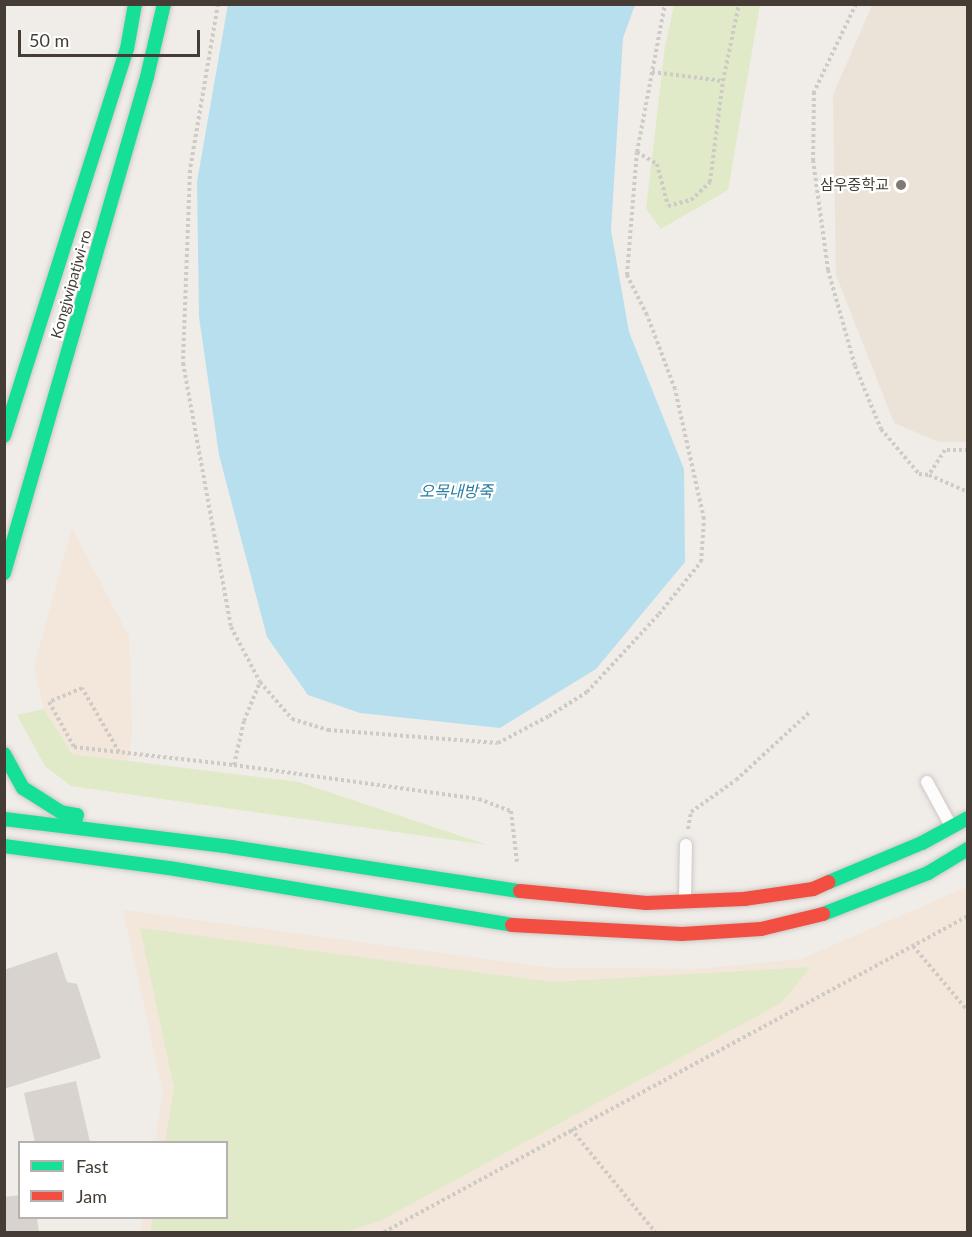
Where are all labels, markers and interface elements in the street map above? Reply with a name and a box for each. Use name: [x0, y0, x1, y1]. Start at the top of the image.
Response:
scale bar: [21, 18, 202, 56]
text: 50 m: [29, 29, 69, 51]
place label: 삼우중학교: [820, 176, 889, 194]
marker: 삼우중학교: [894, 178, 908, 192]
street label: Kongjwipatjwi-ro: [47, 228, 95, 340]
water label: 오목내방죽: [419, 481, 493, 501]
legend: [18, 1141, 228, 1219]
text: Fast: [76, 1155, 108, 1177]
text: Jam: [76, 1185, 107, 1207]

